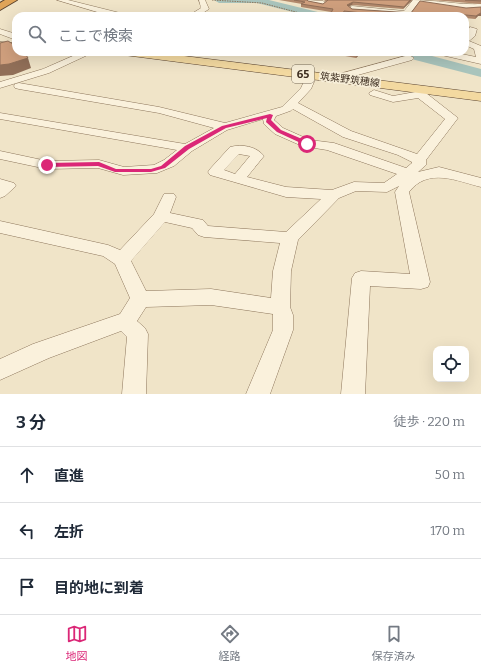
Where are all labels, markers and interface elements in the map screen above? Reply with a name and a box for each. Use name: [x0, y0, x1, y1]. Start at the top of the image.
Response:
search box: [12, 12, 469, 56]
icon: search: [26, 23, 48, 45]
text: ここで検索: [58, 27, 133, 45]
road number: 65: [292, 65, 314, 83]
street label: 筑紫野筑穂線: [319, 70, 381, 90]
route start: [298, 135, 316, 153]
route end: [38, 156, 56, 174]
map controls: [433, 346, 469, 382]
button: locate: [433, 346, 469, 382]
text: 3 分: [16, 412, 46, 433]
text: 徒歩 · 220 m: [394, 414, 465, 429]
icon: ahead: [16, 464, 38, 486]
text: 直進: [54, 467, 84, 485]
text: 50 m: [435, 467, 465, 482]
icon: left: [16, 520, 38, 542]
text: 左折: [54, 523, 84, 541]
text: 170 m: [430, 523, 465, 538]
icon: arrive: [16, 576, 38, 598]
text: 目的地に到着: [54, 579, 144, 597]
tab: 地図: [66, 623, 88, 663]
tab: 経路: [219, 623, 241, 663]
tab: 保存済み: [372, 623, 416, 663]

